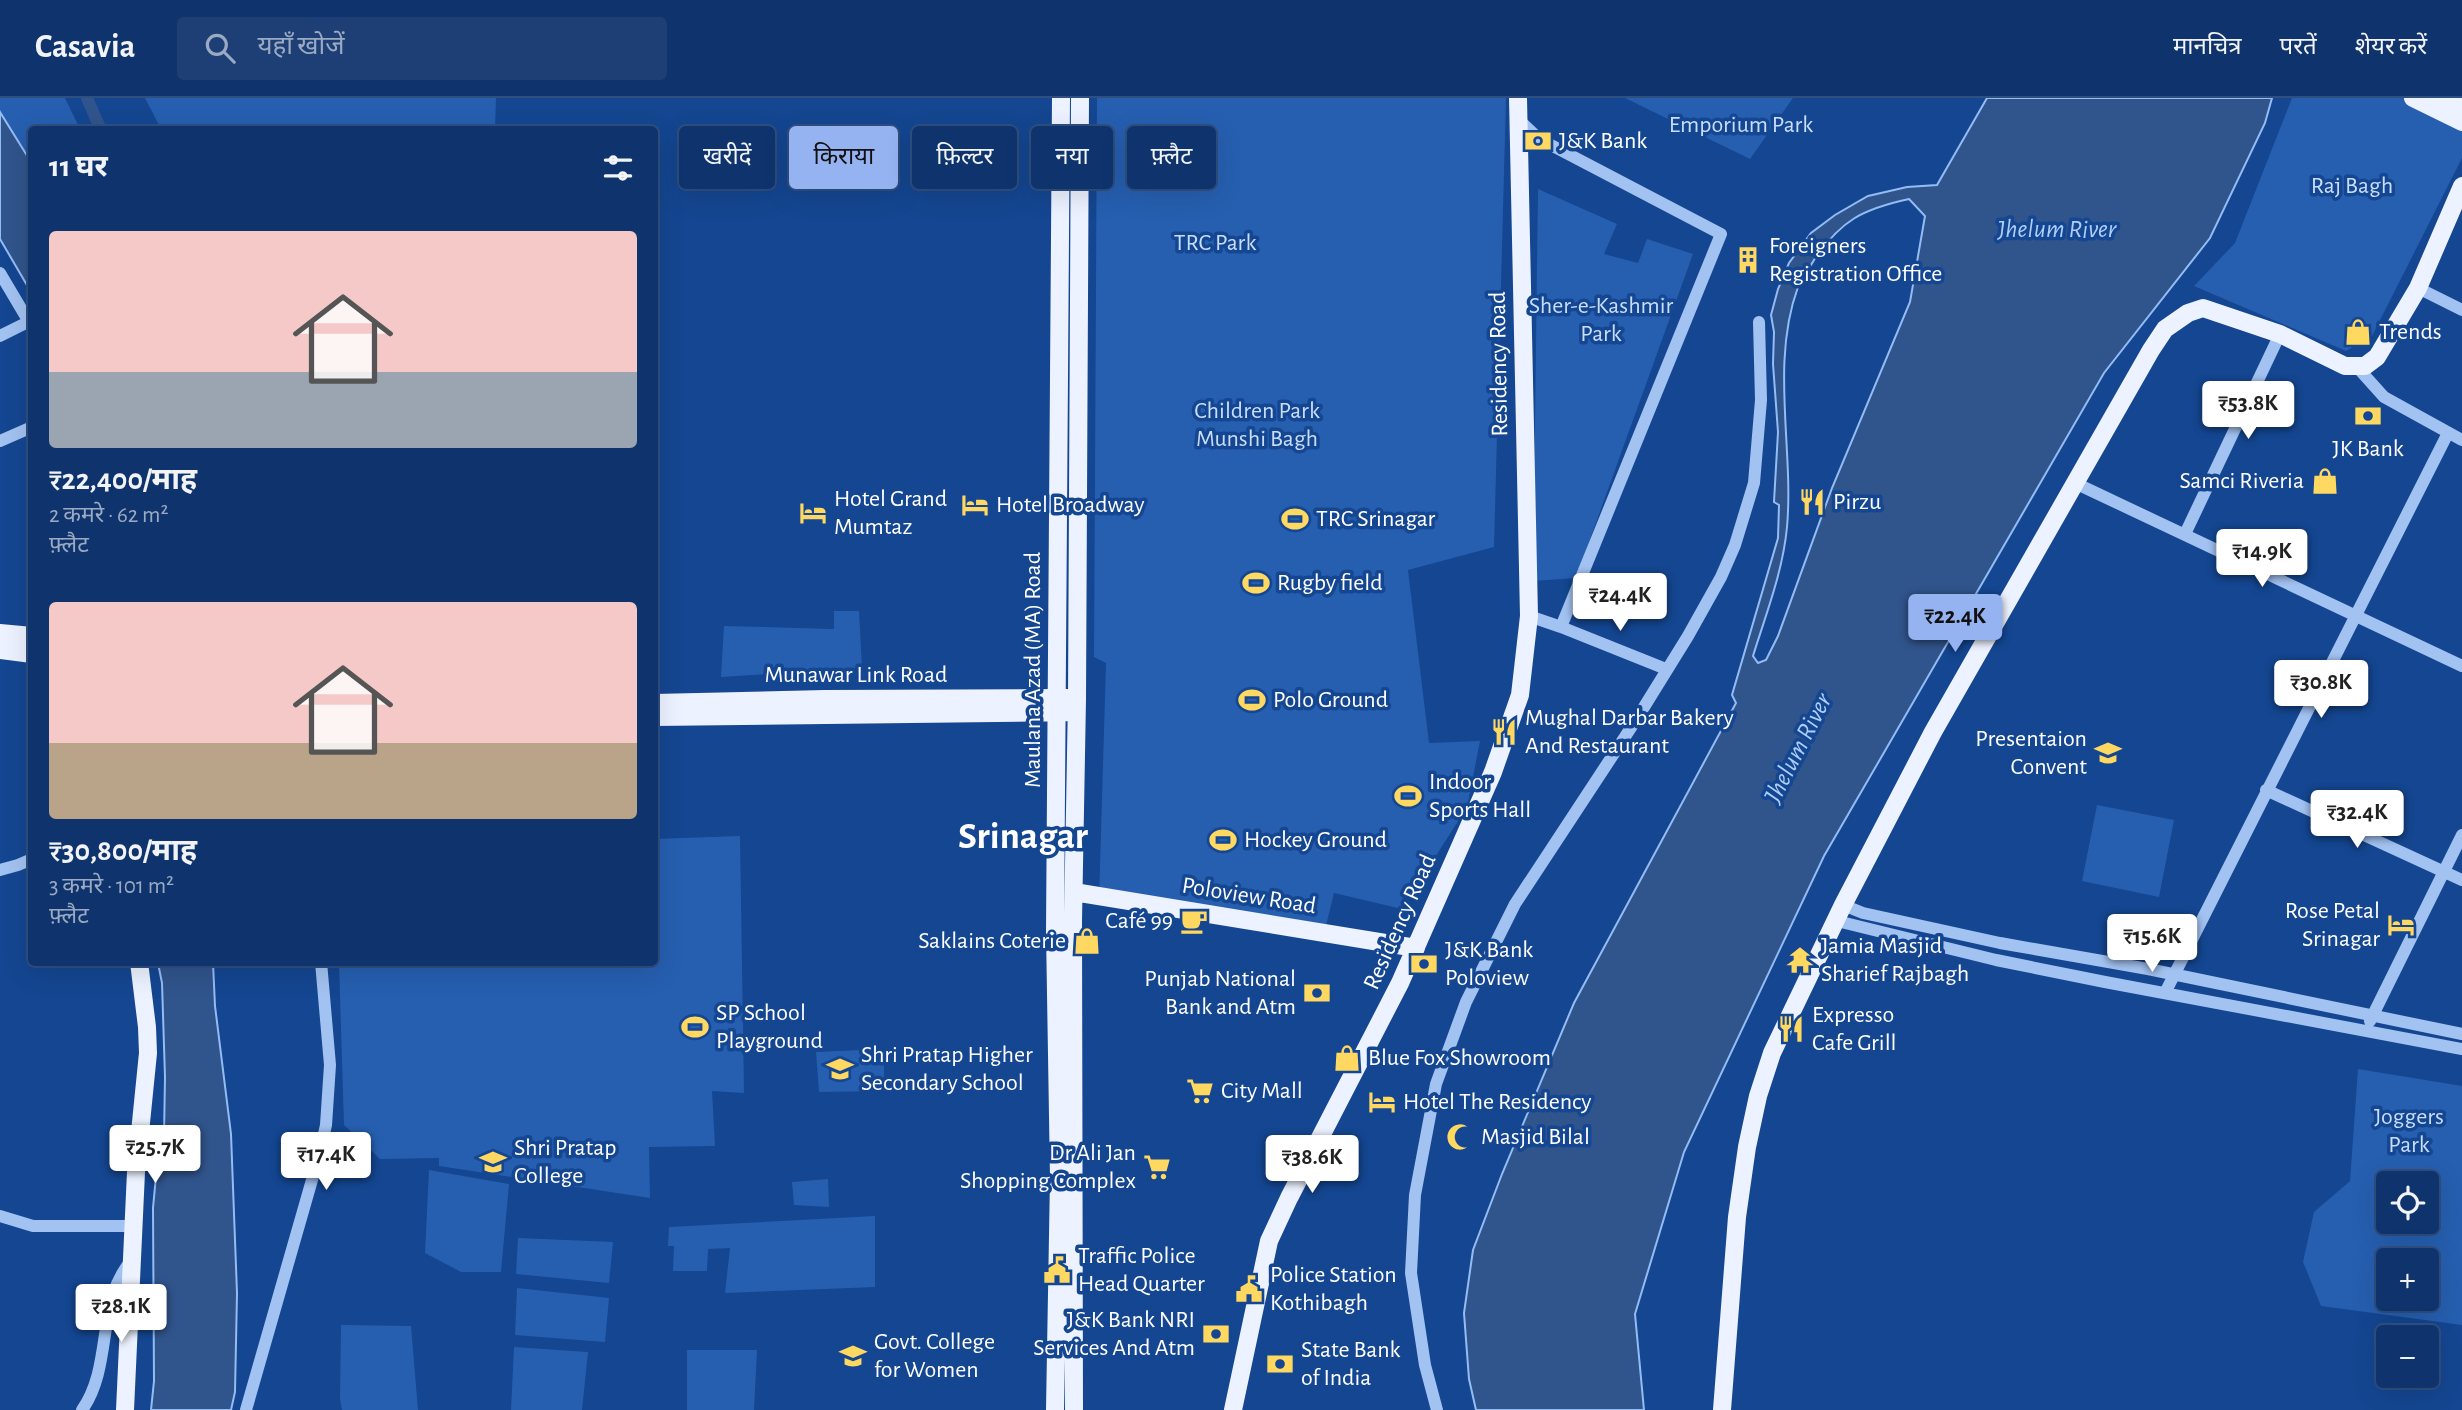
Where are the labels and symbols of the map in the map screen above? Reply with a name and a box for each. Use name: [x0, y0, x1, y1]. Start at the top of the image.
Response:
park label: Emporium Park: [1669, 113, 1813, 137]
bank icon: J&K Bank: [1523, 126, 1553, 156]
place label: J&K Bank: [1559, 129, 1647, 153]
park label: Raj Bagh: [2311, 174, 2393, 198]
water label: Jhelum River: [1997, 216, 2118, 242]
park label: TRC Park: [1174, 231, 1256, 255]
place label: Foreigners Registration Office: [1769, 234, 1942, 286]
building icon: Foreigners Registration Office: [1733, 245, 1763, 275]
street label: Residency Road: [1486, 291, 1512, 437]
park label: Sher-e-Kashmir Park: [1529, 294, 1673, 346]
shop icon: Trends: [2343, 317, 2373, 347]
place label: Trends: [2379, 320, 2442, 344]
pin: ₹53.8K: [2191, 382, 2305, 441]
park label: Children Park Munshi Bagh: [1194, 399, 1320, 451]
bank icon: JK Bank: [2353, 401, 2383, 431]
place label: JK Bank: [2332, 437, 2404, 461]
shop icon: Samci Riveria: [2310, 466, 2340, 496]
place label: Samci Riveria: [2179, 469, 2304, 493]
place label: Hotel Grand Mumtaz: [834, 487, 947, 539]
restaurant icon: Pirzu: [1797, 487, 1827, 517]
hotel icon: Hotel Broadway: [960, 490, 990, 520]
place label: Pirzu: [1833, 490, 1881, 514]
place label: Hotel Broadway: [996, 493, 1144, 517]
hotel icon: Hotel Grand Mumtaz: [798, 498, 828, 528]
sports icon: TRC Srinagar: [1280, 504, 1310, 534]
place label: TRC Srinagar: [1316, 507, 1436, 531]
pin: ₹14.9K: [2205, 530, 2319, 589]
street label: Maulana Azad (MA) Road: [1021, 552, 1045, 788]
sports icon: Rugby field: [1241, 568, 1271, 598]
place label: Rugby field: [1277, 571, 1383, 595]
pin: ₹24.4K: [1563, 574, 1677, 633]
pin: ₹22.4K: [1898, 594, 2012, 654]
pin: ₹30.8K: [2264, 660, 2378, 720]
street label: Munawar Link Road: [765, 663, 947, 687]
sports icon: Polo Ground: [1237, 685, 1267, 715]
place label: Polo Ground: [1273, 688, 1388, 712]
water label: Jhelum River: [1759, 688, 1837, 808]
place label: Mughal Darbar Bakery And Restaurant: [1525, 706, 1734, 758]
restaurant icon: Mughal Darbar Bakery And Restaurant: [1489, 717, 1519, 747]
place label: Presentaion Convent: [1975, 727, 2087, 779]
school or university icon: Presentaion Convent: [2093, 738, 2123, 768]
place label: Indoor Sports Hall: [1429, 770, 1531, 822]
sports icon: Indoor Sports Hall: [1393, 781, 1423, 811]
pin: ₹32.4K: [2300, 790, 2414, 850]
district label: Srinagar: [958, 818, 1089, 856]
sports icon: Hockey Ground: [1208, 825, 1238, 855]
place label: Hockey Ground: [1244, 828, 1387, 852]
street label: Residency Road: [1359, 851, 1441, 993]
street label: Poloview Road: [1180, 874, 1318, 918]
place label: Rose Petal Srinagar: [2285, 899, 2380, 951]
cafe icon: Café 99: [1179, 906, 1209, 936]
place label: Café 99: [1105, 909, 1173, 933]
hotel icon: Rose Petal Srinagar: [2386, 910, 2416, 940]
pin: ₹15.6K: [2095, 914, 2209, 974]
shop icon: Saklains Coterie: [1072, 926, 1102, 956]
place label: Saklains Coterie: [918, 929, 1066, 953]
place label: Jamia Masjid Sharief Rajbagh: [1821, 934, 1969, 986]
place label: J&K Bank Poloview: [1445, 938, 1533, 990]
temple icon: Jamia Masjid Sharief Rajbagh: [1785, 945, 1815, 975]
bank icon: J&K Bank Poloview: [1409, 949, 1439, 979]
place label: Punjab National Bank and Atm: [1144, 967, 1296, 1019]
bank icon: Punjab National Bank and Atm: [1302, 978, 1332, 1008]
place label: SP School Playground: [716, 1001, 823, 1053]
place label: Expresso Cafe Grill: [1812, 1003, 1897, 1055]
sports icon: SP School Playground: [680, 1012, 710, 1042]
restaurant icon: Expresso Cafe Grill: [1776, 1014, 1806, 1044]
place label: Shri Pratap Higher Secondary School: [861, 1043, 1033, 1095]
shop icon: Blue Fox Showroom: [1332, 1043, 1362, 1073]
place label: Blue Fox Showroom: [1368, 1046, 1551, 1070]
school or university icon: Shri Pratap Higher Secondary School: [825, 1054, 855, 1084]
supermarket icon: City Mall: [1185, 1076, 1215, 1106]
place label: City Mall: [1221, 1079, 1303, 1103]
hotel icon: Hotel The Residency: [1367, 1087, 1397, 1117]
place label: Hotel The Residency: [1403, 1090, 1592, 1114]
park label: Joggers Park: [2374, 1105, 2444, 1157]
mosque icon: Masjid Bilal: [1445, 1122, 1475, 1152]
place label: Masjid Bilal: [1481, 1125, 1590, 1149]
pin: ₹25.7K: [98, 1126, 212, 1185]
pin: ₹17.4K: [269, 1132, 383, 1192]
place label: Shri Pratap College: [514, 1136, 617, 1188]
pin: ₹38.6K: [1255, 1136, 1369, 1195]
place label: Dr Ali Jan Shopping Complex: [960, 1141, 1137, 1193]
school or university icon: Shri Pratap College: [478, 1147, 508, 1177]
supermarket icon: Dr Ali Jan Shopping Complex: [1142, 1152, 1172, 1182]
place label: Traffic Police Head Quarter: [1078, 1244, 1205, 1296]
public building icon: Traffic Police Head Quarter: [1042, 1255, 1072, 1285]
place label: Police Station Kothibagh: [1270, 1263, 1397, 1315]
public building icon: Police Station Kothibagh: [1234, 1274, 1264, 1304]
pin: ₹28.1K: [64, 1284, 178, 1344]
place label: J&K Bank NRI Services And Atm: [1033, 1308, 1195, 1360]
bank icon: J&K Bank NRI Services And Atm: [1201, 1319, 1231, 1349]
place label: Govt. College for Women: [874, 1330, 995, 1382]
place label: State Bank of India: [1301, 1338, 1401, 1390]
school or university icon: Govt. College for Women: [838, 1341, 868, 1371]
bank icon: State Bank of India: [1265, 1349, 1295, 1379]

